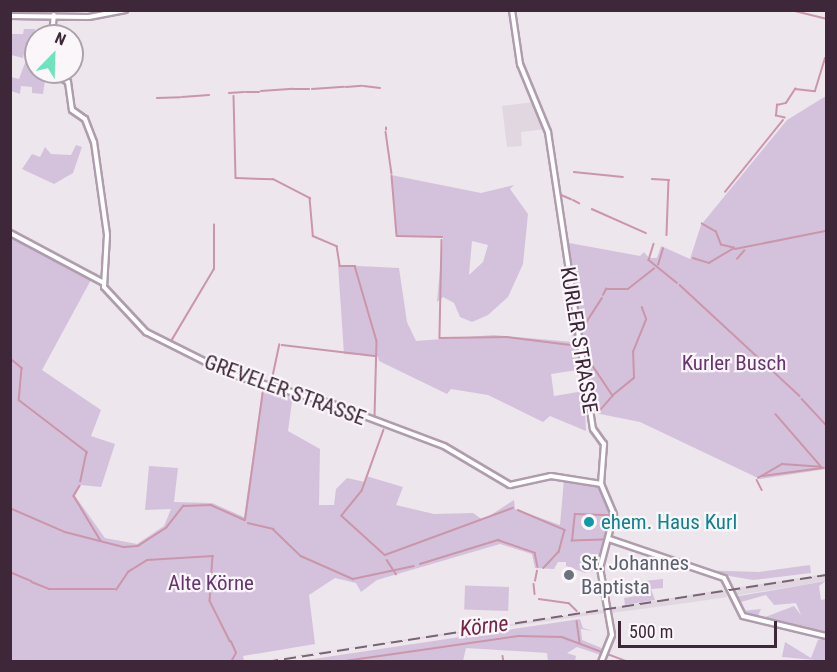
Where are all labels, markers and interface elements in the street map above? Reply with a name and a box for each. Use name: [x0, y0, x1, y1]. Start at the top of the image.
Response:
north arrow: [24, 24, 84, 84]
text: N: [52, 28, 69, 49]
street label: KURLER STRASSE: [555, 265, 603, 415]
street label: GREVELER STRASSE: [201, 349, 369, 431]
park label: Kurler Busch: [682, 350, 786, 376]
place label: ehem. Haus Kurl: [601, 509, 737, 535]
marker: ehem. Haus Kurl: [582, 515, 596, 529]
place label: St. Johannes Baptista: [581, 550, 689, 600]
marker: St. Johannes Baptista: [562, 568, 576, 582]
park label: Alte Körne: [168, 570, 254, 596]
scale bar: [621, 609, 780, 647]
water label: Körne: [458, 610, 510, 642]
text: 500 m: [629, 621, 673, 642]

